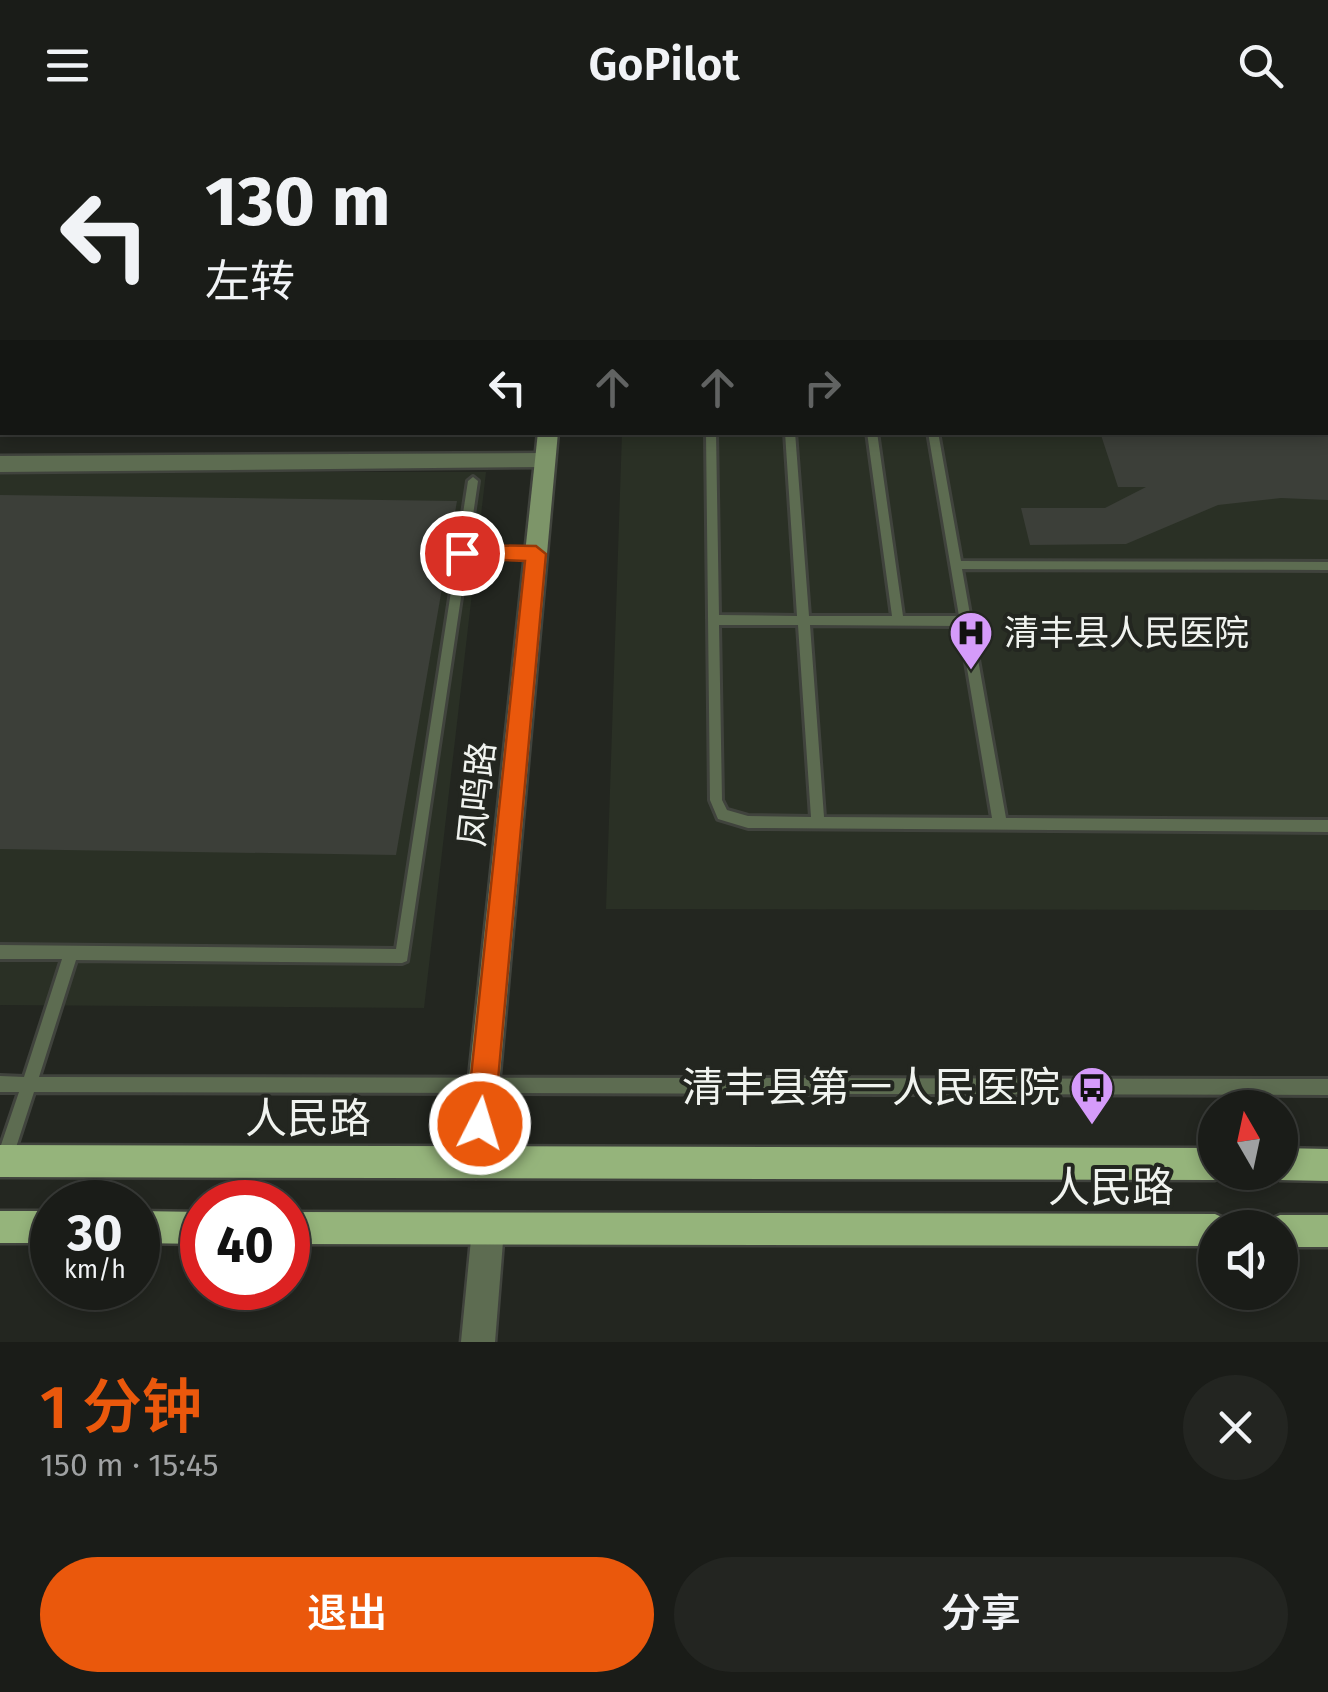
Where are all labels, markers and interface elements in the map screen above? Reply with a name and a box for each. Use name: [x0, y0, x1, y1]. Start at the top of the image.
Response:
icon: menu: [40, 38, 95, 93]
text: GoPilot: [588, 38, 740, 92]
icon: search: [1233, 38, 1288, 93]
text: 130 m: [205, 160, 391, 244]
icon: left: [40, 170, 170, 300]
text: 左转: [205, 255, 295, 309]
icon: left: [480, 360, 535, 415]
icon: ahead: [585, 360, 640, 415]
icon: ahead: [690, 360, 745, 415]
icon: right: [795, 360, 850, 415]
pin: [420, 511, 505, 596]
icon: arrive: [435, 526, 490, 581]
hospital icon: 清丰县人民医院: [948, 610, 994, 671]
place label: 清丰县人民医院: [1004, 612, 1249, 654]
street label: 凤鸣路: [451, 740, 503, 848]
place label: 清丰县第一人民医院: [682, 1063, 1060, 1113]
bus stop icon: 清丰县第一人民医院: [1069, 1065, 1115, 1126]
position arrow: [428, 1072, 532, 1176]
north arrow: [1198, 1090, 1298, 1190]
map controls: [1198, 1090, 1298, 1310]
street label: 人民路: [245, 1094, 371, 1144]
street label: 人民路: [1048, 1163, 1174, 1213]
speed limit sign: 40: [180, 1180, 310, 1310]
text: 30: [67, 1203, 123, 1263]
button: sound: [1198, 1210, 1298, 1310]
text: km/h: [64, 1255, 126, 1285]
text: 1 分钟: [40, 1372, 202, 1444]
button: close: [1183, 1375, 1288, 1480]
text: 150 m · 15:45: [40, 1446, 218, 1484]
button: 退出: [40, 1557, 654, 1672]
button: 分享: [674, 1557, 1288, 1672]

